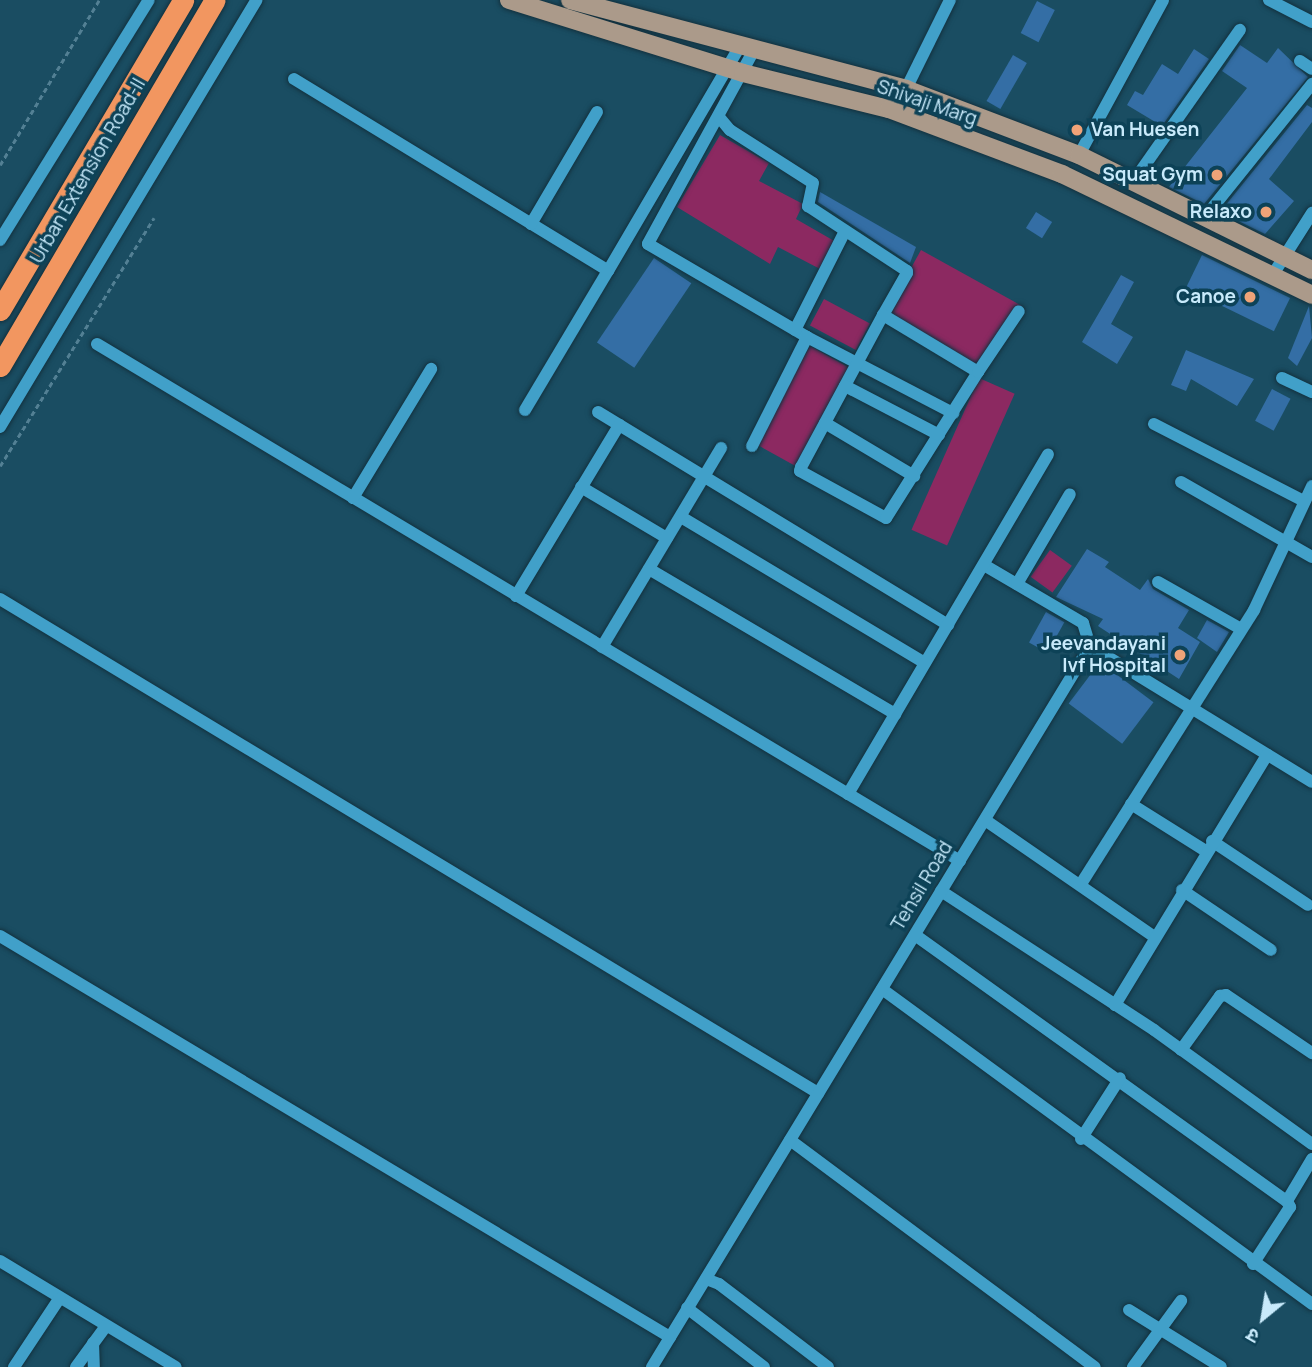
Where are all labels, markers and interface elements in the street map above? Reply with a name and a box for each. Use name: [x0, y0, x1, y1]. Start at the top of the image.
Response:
street label: Urban Extension Road-II: [26, 74, 150, 268]
street label: Shivaji Marg: [874, 75, 980, 131]
place label: Van Huesen: [1091, 119, 1199, 141]
marker: Van Huesen: [1069, 122, 1085, 138]
place label: Squat Gym: [1102, 164, 1203, 186]
marker: Squat Gym: [1209, 167, 1225, 183]
place label: Relaxo: [1190, 201, 1252, 223]
marker: Relaxo: [1258, 204, 1274, 220]
place label: Canoe: [1176, 286, 1236, 308]
marker: Canoe: [1242, 289, 1258, 305]
place label: Jeevandayani Ivf Hospital: [1041, 633, 1166, 677]
marker: Jeevandayani Ivf Hospital: [1172, 647, 1188, 663]
street label: Tehsil Road: [887, 837, 957, 935]
north arrow: [1228, 1283, 1298, 1353]
text: उ: [1241, 1322, 1264, 1350]

